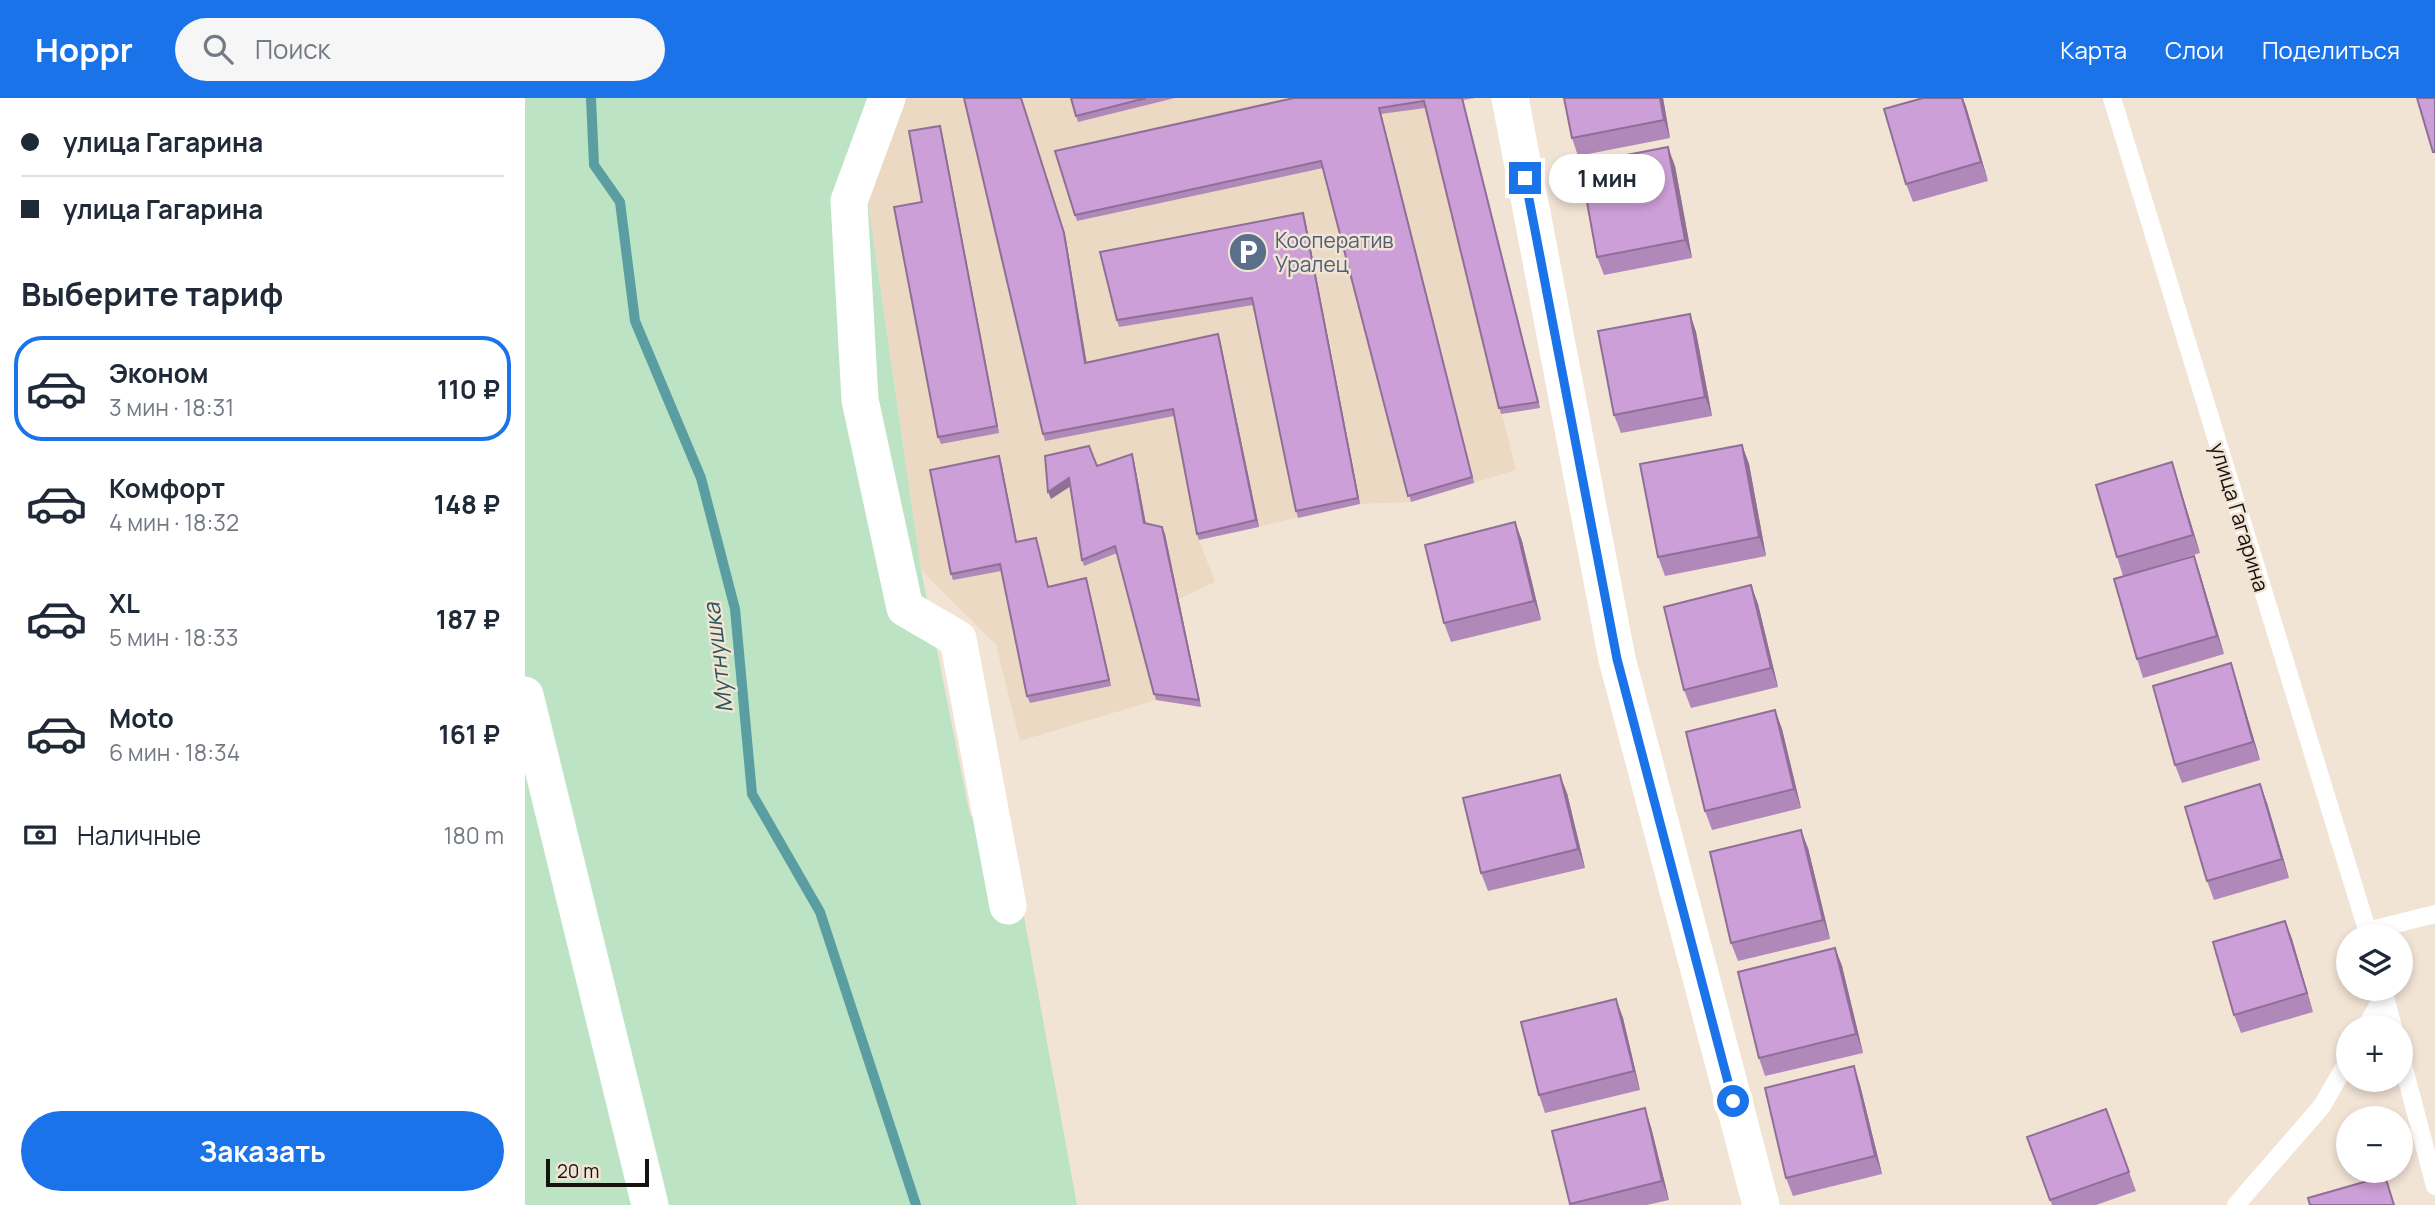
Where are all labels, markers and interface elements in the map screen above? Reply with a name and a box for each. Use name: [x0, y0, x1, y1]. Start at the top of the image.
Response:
search box: [175, 18, 665, 81]
text: Hoppr: [35, 27, 133, 72]
icon: search: [199, 30, 237, 68]
text: Поиск: [255, 31, 330, 67]
text: Карта: [2060, 33, 2127, 66]
text: Слои: [2165, 33, 2224, 66]
text: Поделиться: [2262, 33, 2400, 66]
text: улица Гагарина: [63, 124, 263, 160]
callout: 1 мин: [1549, 154, 1665, 202]
route end: [1509, 162, 1541, 194]
text: 1 мин: [1577, 162, 1637, 194]
text: улица Гагарина: [63, 191, 263, 227]
place label: Кооператив Уралец: [1275, 226, 1394, 278]
parking icon: Кооператив Уралец: [1227, 231, 1269, 273]
text: Выберите тариф: [21, 272, 283, 316]
text: Эконом: [109, 355, 209, 391]
icon: car: [25, 357, 88, 420]
text: 110 ₽: [437, 371, 500, 407]
text: 3 мин · 18:31: [109, 391, 234, 423]
street label: улица Гагарина: [2204, 439, 2276, 595]
text: Комфорт: [109, 470, 225, 506]
icon: car: [25, 472, 88, 535]
text: 148 ₽: [434, 486, 500, 522]
text: 4 мин · 18:32: [109, 506, 239, 538]
text: XL: [109, 585, 140, 621]
icon: car: [25, 587, 88, 650]
water label: Мутнушка: [694, 600, 740, 715]
text: 187 ₽: [436, 601, 500, 637]
text: 5 мин · 18:33: [109, 621, 239, 653]
text: Moto: [109, 700, 174, 736]
icon: car: [25, 702, 88, 765]
text: 161 ₽: [438, 716, 500, 752]
text: 6 мин · 18:34: [109, 736, 240, 768]
icon: cash: [21, 816, 59, 854]
text: Наличные: [77, 817, 201, 853]
text: 180 m: [444, 819, 504, 851]
map controls: [2336, 924, 2413, 1183]
button: layers: [2336, 924, 2413, 1001]
button: +: [2336, 1015, 2413, 1092]
route start: [1717, 1085, 1749, 1117]
button: −: [2336, 1106, 2413, 1183]
button: Заказать: [21, 1111, 504, 1191]
scale bar: [546, 1156, 649, 1188]
text: 20 m: [557, 1158, 599, 1184]

